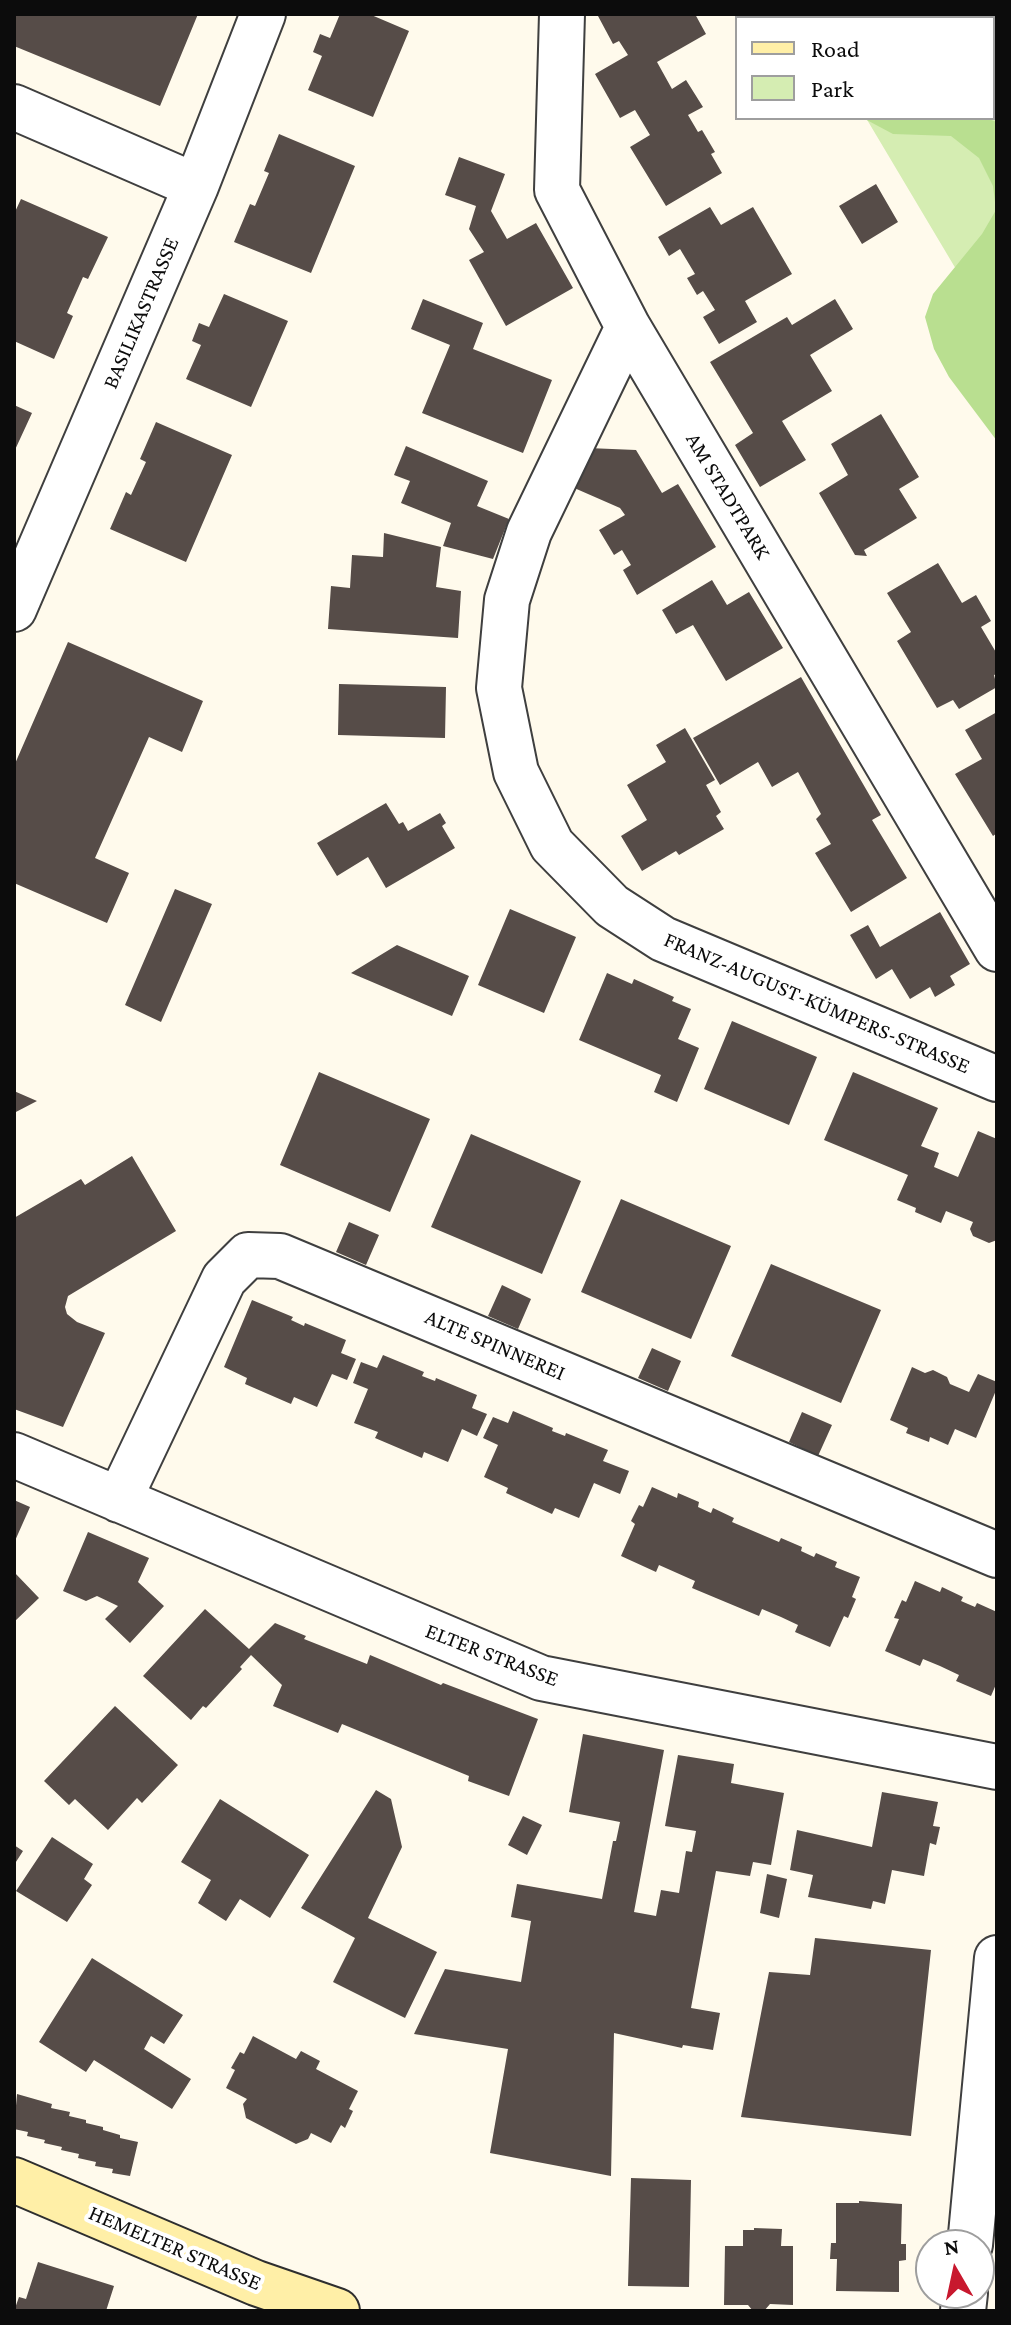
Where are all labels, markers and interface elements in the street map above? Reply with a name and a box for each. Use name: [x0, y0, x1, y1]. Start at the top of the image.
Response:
legend: [735, 16, 995, 120]
text: Road: [811, 35, 860, 62]
text: Park: [811, 75, 854, 102]
street label: BASILIKASTRASSE: [97, 233, 185, 393]
street label: AM STADTPARK: [680, 428, 776, 564]
street label: FRANZ-AUGUST-KÜMPERS-STRASSE: [660, 926, 974, 1080]
street label: ALTE SPINNEREI: [421, 1304, 569, 1386]
street label: ELTER STRASSE: [422, 1618, 562, 1692]
street label: HEMELTER STRASSE: [85, 2200, 265, 2296]
north arrow: [915, 2229, 995, 2309]
text: N: [942, 2233, 961, 2260]

